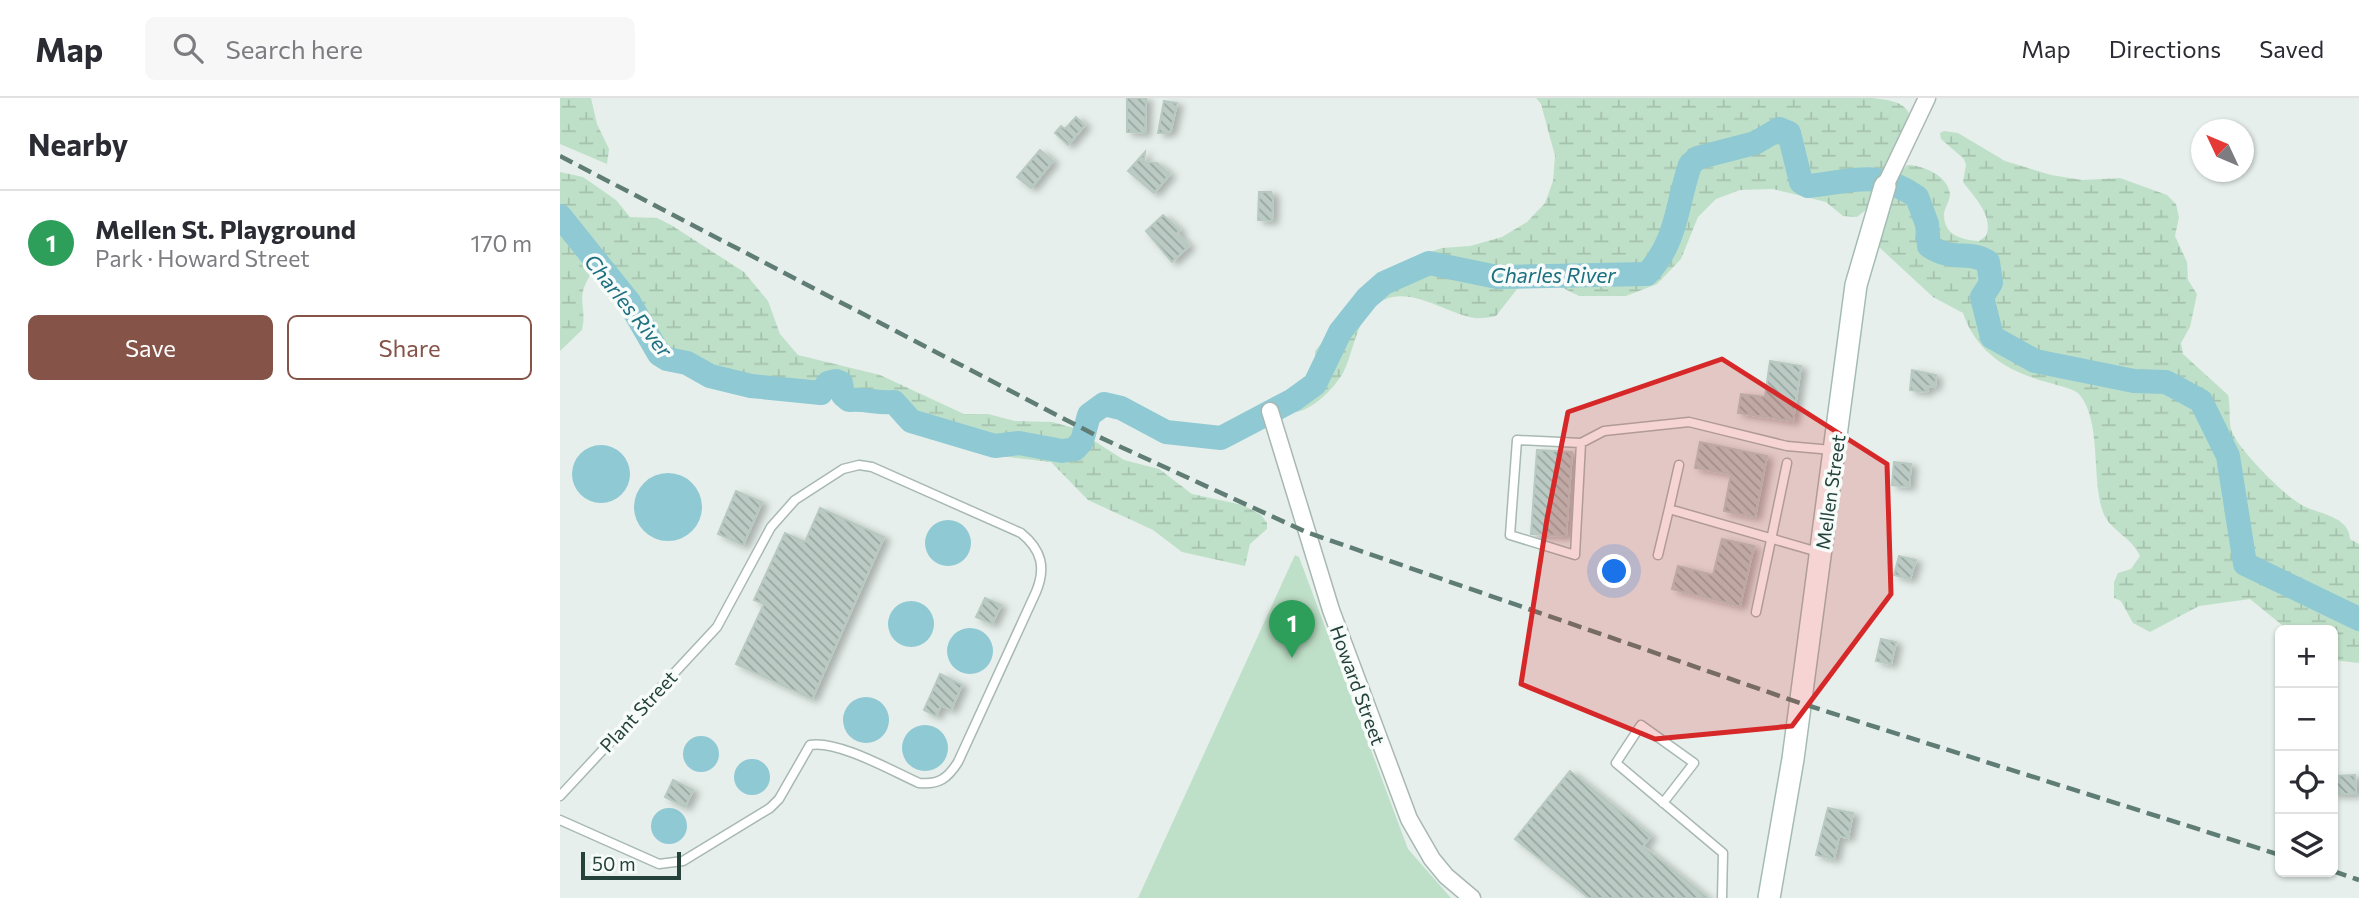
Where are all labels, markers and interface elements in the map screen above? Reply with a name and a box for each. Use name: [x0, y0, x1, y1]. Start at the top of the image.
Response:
search box: [145, 17, 635, 80]
text: Map: [35, 28, 103, 69]
icon: search: [169, 29, 207, 67]
text: Search here: [225, 33, 363, 64]
text: Map: [2021, 34, 2071, 63]
text: Directions: [2109, 34, 2221, 63]
text: Saved: [2259, 34, 2324, 63]
north arrow: [2191, 119, 2254, 182]
text: Nearby: [28, 125, 128, 162]
text: Mellen St. Playground: [95, 213, 356, 244]
text: 1: [46, 229, 56, 257]
text: 170 m: [471, 229, 532, 257]
text: Park · Howard Street: [95, 244, 310, 272]
water label: Charles River: [580, 248, 679, 362]
water label: Charles River: [1490, 262, 1616, 287]
button: Save: [28, 315, 273, 380]
button: Share: [287, 315, 532, 380]
street label: Mellen Street: [1811, 433, 1849, 551]
your location: [1597, 554, 1631, 588]
pin: 1: [1269, 600, 1315, 658]
street label: Howard Street: [1326, 622, 1390, 748]
map controls: [2275, 625, 2338, 877]
button: +: [2275, 625, 2338, 688]
street label: Plant Street: [595, 665, 682, 756]
button: −: [2275, 688, 2338, 751]
button: locate: [2275, 751, 2338, 814]
button: layers: [2275, 814, 2338, 877]
scale bar: [581, 849, 681, 881]
text: 50 m: [592, 852, 636, 875]

